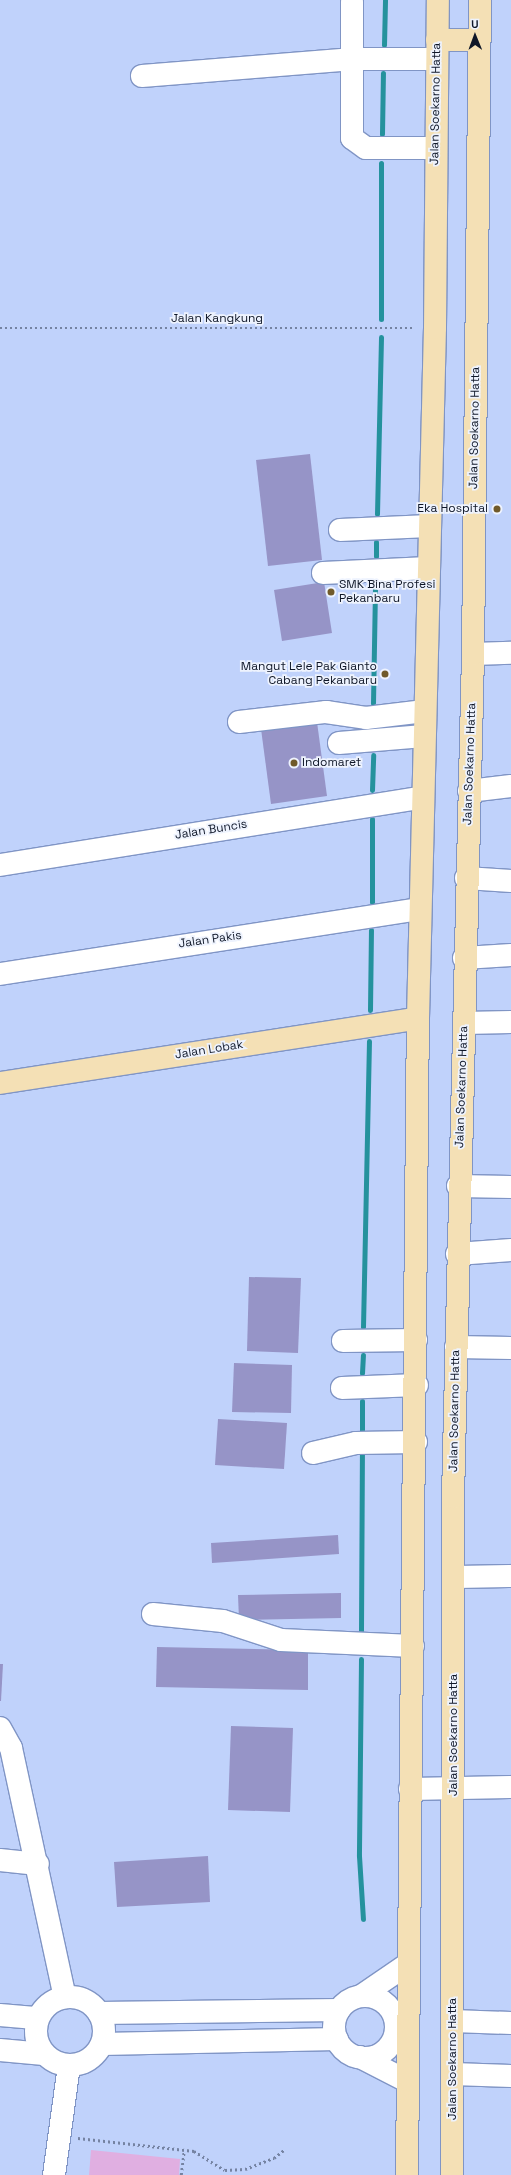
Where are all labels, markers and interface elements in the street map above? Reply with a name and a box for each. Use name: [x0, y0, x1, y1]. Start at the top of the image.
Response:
north arrow: [455, 16, 495, 56]
text: U: [471, 17, 479, 31]
street label: Jalan Soekarno Hatta: [428, 43, 444, 165]
street label: Jalan Kangkung: [171, 312, 263, 326]
street label: Jalan Soekarno Hatta: [467, 367, 483, 489]
place label: Eka Hospital: [417, 502, 488, 516]
marker: Eka Hospital: [491, 503, 503, 515]
place label: SMK Bina Profesi Pekanbaru: [339, 578, 435, 606]
marker: SMK Bina Profesi Pekanbaru: [326, 587, 336, 597]
place label: Mangut Lele Pak Gianto Cabang Pekanbaru: [241, 660, 377, 688]
marker: Mangut Lele Pak Gianto Cabang Pekanbaru: [380, 669, 390, 679]
street label: Jalan Soekarno Hatta: [461, 703, 479, 825]
place label: Indomaret: [302, 756, 361, 770]
marker: Indomaret: [289, 758, 299, 768]
street label: Jalan Buncis: [174, 817, 248, 843]
street label: Jalan Pakis: [177, 928, 243, 952]
street label: Jalan Soekarno Hatta: [453, 1026, 471, 1148]
street label: Jalan Lobak: [174, 1037, 244, 1063]
street label: Jalan Soekarno Hatta: [447, 1350, 463, 1472]
street label: Jalan Soekarno Hatta: [447, 1674, 461, 1796]
street label: Jalan Soekarno Hatta: [446, 1998, 460, 2120]

